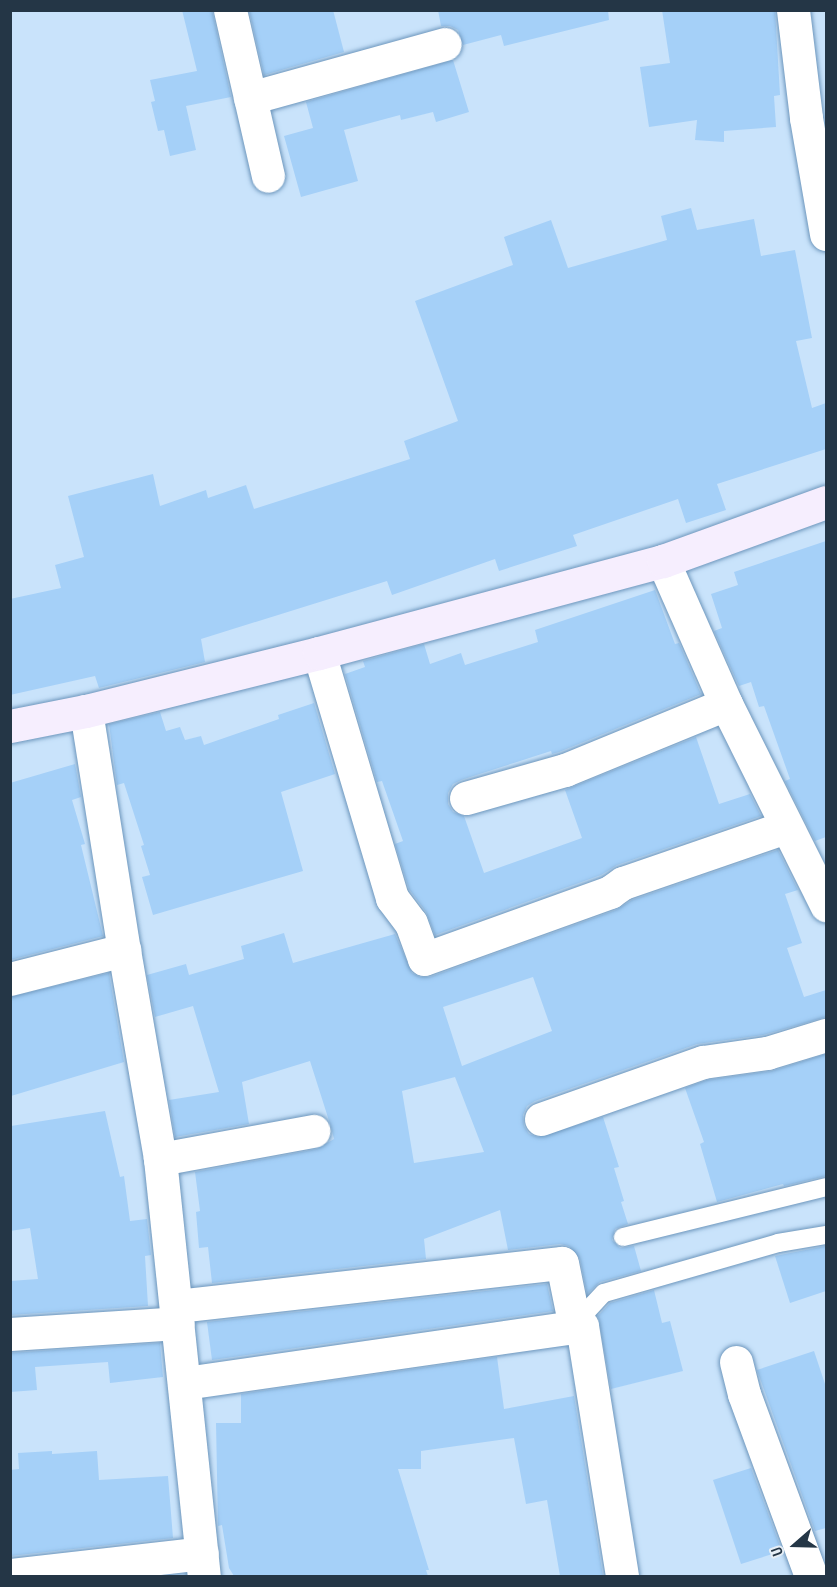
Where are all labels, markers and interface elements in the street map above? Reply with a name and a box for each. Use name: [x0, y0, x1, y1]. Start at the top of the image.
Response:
north arrow: [765, 1515, 825, 1575]
text: U: [767, 1544, 788, 1558]

